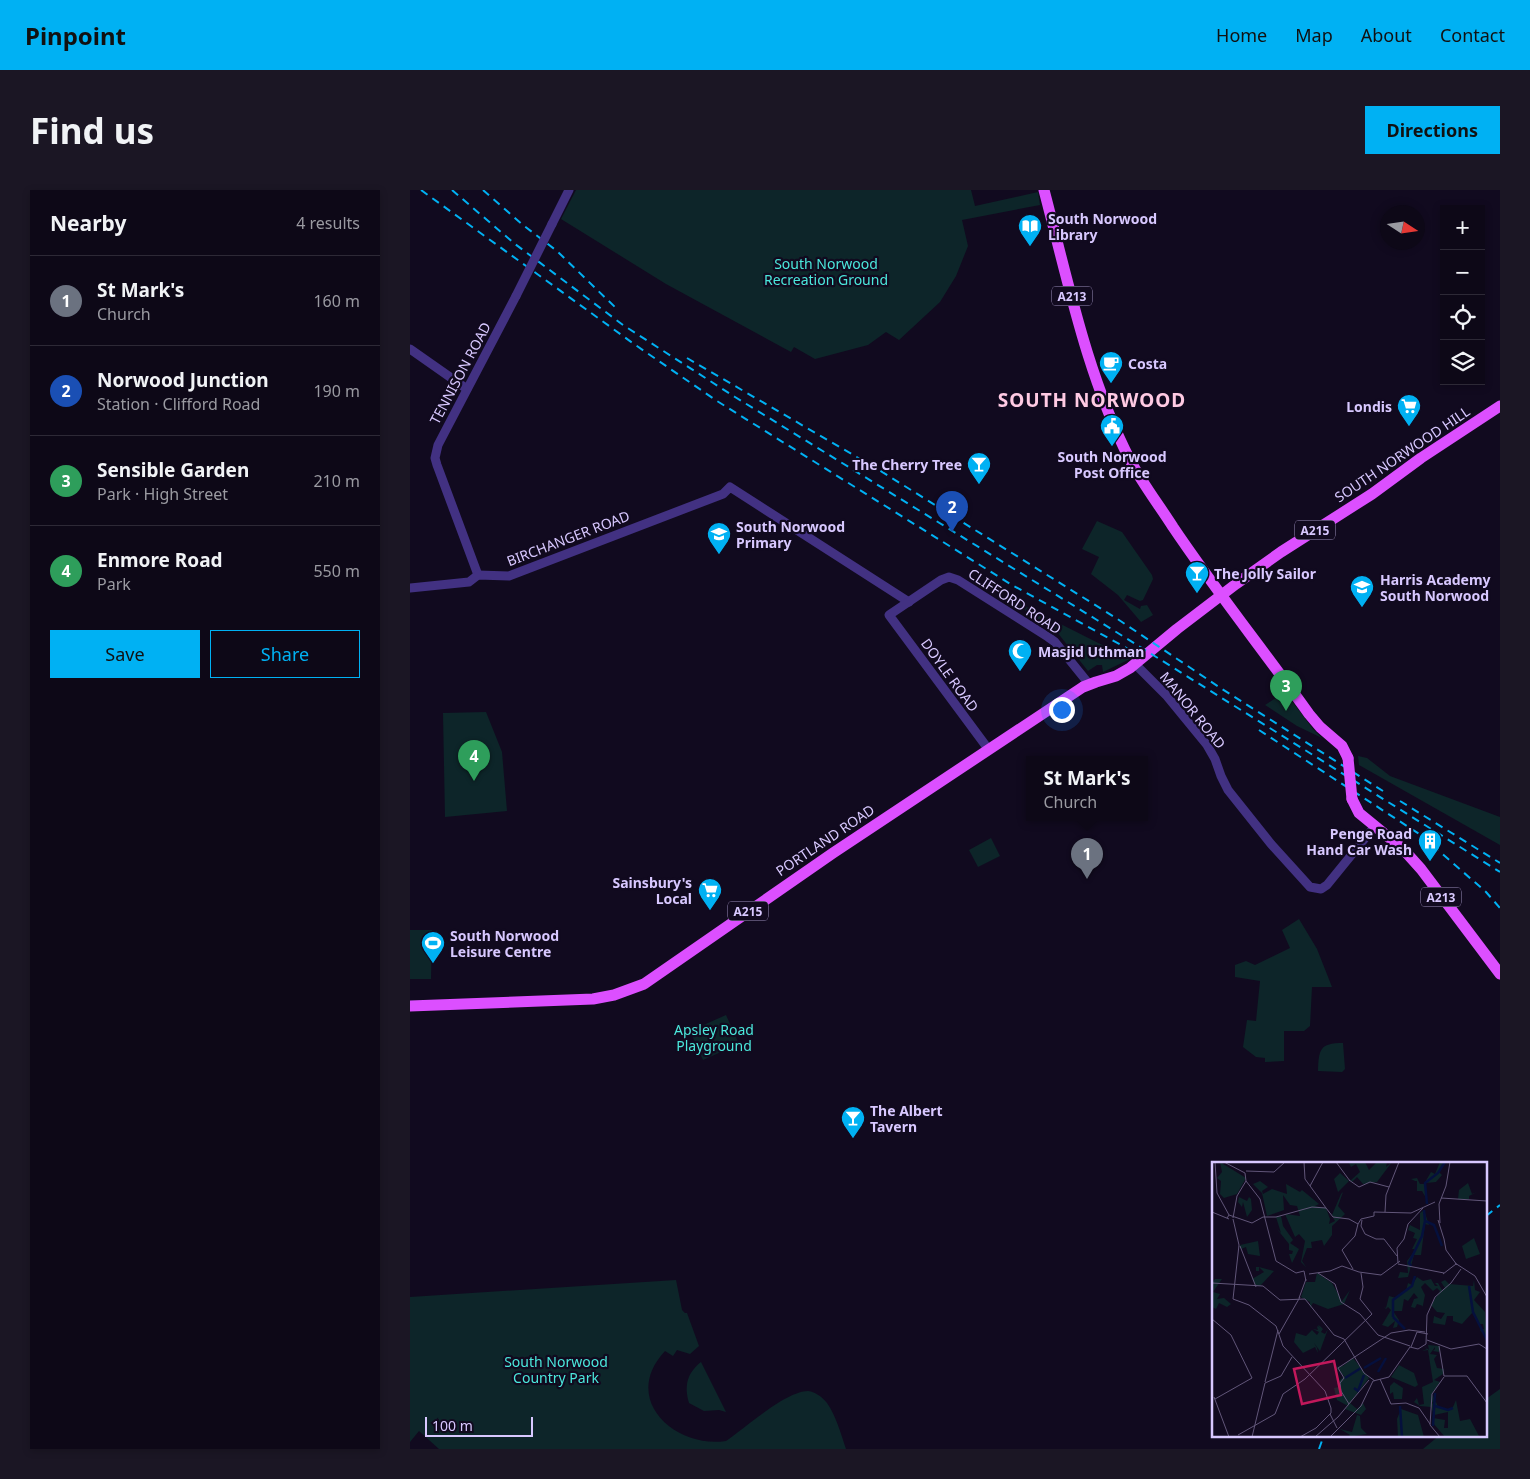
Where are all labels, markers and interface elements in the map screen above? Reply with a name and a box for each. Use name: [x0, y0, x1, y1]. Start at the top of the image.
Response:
text: Pinpoint: [25, 19, 126, 52]
text: Home: [1216, 23, 1267, 47]
text: Map: [1295, 23, 1333, 47]
text: About: [1361, 23, 1412, 47]
text: Contact: [1440, 23, 1505, 47]
button: Directions: [1365, 106, 1500, 154]
text: Find us: [30, 107, 154, 154]
north arrow: [1380, 205, 1425, 250]
map controls: [1440, 205, 1485, 385]
button: +: [1440, 205, 1485, 250]
text: Nearby: [50, 209, 126, 237]
place label: South Norwood Library: [1048, 209, 1157, 244]
text: 4 results: [296, 212, 360, 234]
library icon: South Norwood Library: [1017, 213, 1043, 247]
button: −: [1440, 250, 1485, 295]
park label: South Norwood Recreation Ground: [764, 254, 888, 289]
text: St Mark's: [97, 277, 184, 303]
road number: A213: [1052, 286, 1092, 305]
text: 1: [61, 290, 71, 312]
text: 160 m: [313, 290, 360, 312]
button: locate: [1440, 295, 1485, 340]
text: Church: [97, 303, 151, 325]
street label: TENNISON ROAD: [425, 319, 495, 427]
button: layers: [1440, 340, 1485, 385]
cafe icon: Costa: [1098, 350, 1124, 384]
place label: Costa: [1128, 354, 1167, 373]
text: Norwood Junction: [97, 367, 269, 393]
text: 2: [61, 380, 71, 402]
text: 190 m: [313, 380, 360, 402]
district label: SOUTH NORWOOD: [998, 387, 1186, 413]
text: Station · Clifford Road: [97, 393, 260, 415]
supermarket icon: Londis: [1396, 393, 1422, 427]
place label: Londis: [1346, 397, 1392, 416]
street label: SOUTH NORWOOD HILL: [1331, 402, 1473, 506]
public building icon: South Norwood Post Office: [1099, 413, 1125, 447]
place label: South Norwood Post Office: [1057, 447, 1167, 482]
bar icon: The Cherry Tree: [966, 451, 992, 485]
place label: The Cherry Tree: [852, 455, 962, 474]
text: Sensible Garden: [97, 457, 249, 483]
text: 3: [61, 470, 71, 492]
text: 210 m: [313, 470, 360, 492]
text: Park · High Street: [97, 483, 228, 505]
pin: 2: [936, 491, 968, 532]
street label: BIRCHANGER ROAD: [504, 506, 632, 570]
place label: South Norwood Primary: [736, 517, 845, 552]
road number: A215: [1295, 520, 1335, 540]
school or university icon: South Norwood Primary: [706, 521, 732, 555]
text: Enmore Road: [97, 547, 223, 573]
text: 4: [61, 560, 71, 582]
text: 550 m: [313, 560, 360, 582]
bar icon: The Jolly Sailor: [1184, 560, 1210, 594]
street label: CLIFFORD ROAD: [965, 564, 1065, 638]
place label: The Jolly Sailor: [1214, 564, 1317, 583]
place label: Harris Academy South Norwood: [1380, 570, 1491, 605]
text: Park: [97, 573, 131, 595]
school or university icon: Harris Academy South Norwood: [1349, 574, 1375, 608]
button: Save: [50, 630, 200, 678]
button: Share: [210, 630, 360, 678]
street label: DOYLE ROAD: [917, 635, 983, 715]
mosque icon: Masjid Uthman: [1007, 638, 1033, 672]
place label: Masjid Uthman: [1038, 642, 1144, 661]
street label: MANOR ROAD: [1156, 667, 1230, 753]
pin: 3: [1270, 670, 1302, 711]
your location: [1049, 697, 1075, 723]
pin: 4: [458, 740, 490, 781]
popup: [1026, 756, 1148, 821]
text: St Mark's: [1043, 765, 1131, 791]
text: Church: [1043, 791, 1097, 813]
street label: PORTLAND ROAD: [772, 800, 878, 880]
place label: Penge Road Hand Car Wash: [1306, 824, 1412, 859]
building icon: Penge Road Hand Car Wash: [1417, 828, 1443, 862]
pin: 1: [1071, 838, 1103, 879]
place label: Sainsbury's Local: [612, 873, 692, 908]
supermarket icon: Sainsbury's Local: [697, 877, 723, 911]
road number: A213: [1421, 888, 1461, 906]
road number: A215: [728, 901, 768, 920]
place label: South Norwood Leisure Centre: [450, 926, 559, 961]
sports icon: South Norwood Leisure Centre: [420, 930, 446, 964]
park label: Apsley Road Playground: [674, 1020, 754, 1055]
place label: The Albert Tavern: [870, 1101, 943, 1136]
bar icon: The Albert Tavern: [840, 1105, 866, 1139]
inset map: [1212, 1162, 1488, 1436]
park label: South Norwood Country Park: [504, 1352, 608, 1387]
scale bar: [425, 1414, 532, 1437]
text: 100 m: [432, 1416, 473, 1435]

